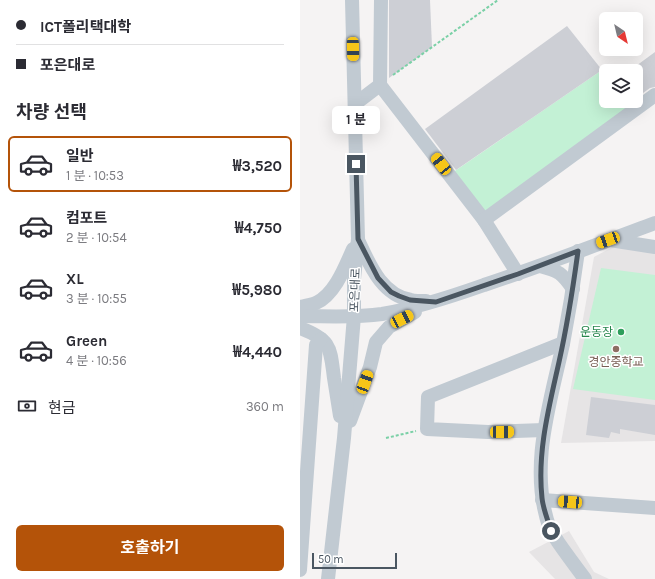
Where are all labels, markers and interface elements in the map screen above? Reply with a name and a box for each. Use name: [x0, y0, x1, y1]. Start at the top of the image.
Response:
north arrow: [599, 12, 643, 56]
map controls: [599, 12, 643, 108]
text: ICT폴리택대학: [40, 18, 131, 36]
car: [347, 37, 359, 61]
text: 포은대로: [40, 56, 95, 74]
button: layers: [599, 64, 643, 108]
text: 차량 선택: [16, 101, 87, 123]
callout: 1 분: [332, 106, 380, 134]
text: 1 분: [346, 112, 366, 127]
icon: car: [18, 146, 54, 182]
text: 일반: [66, 147, 94, 165]
car: [429, 151, 453, 177]
route end: [347, 155, 365, 173]
text: ₩3,520: [233, 157, 282, 175]
text: 1 분 · 10:53: [66, 168, 124, 183]
icon: car: [18, 208, 54, 244]
text: 컴포트: [66, 209, 107, 227]
text: ₩4,750: [235, 219, 282, 237]
text: 2 분 · 10:54: [66, 230, 127, 245]
car: [595, 230, 621, 250]
street label: 포은대로: [347, 268, 363, 312]
icon: car: [18, 270, 54, 306]
text: XL: [66, 270, 84, 288]
text: ₩5,980: [232, 281, 282, 299]
text: 3 분 · 10:55: [66, 291, 127, 306]
car: [389, 308, 415, 330]
place label: 운동장: [580, 325, 613, 339]
marker: 운동장: [616, 327, 626, 337]
icon: car: [18, 332, 54, 368]
text: Green: [66, 332, 107, 350]
text: ₩4,440: [233, 343, 282, 361]
marker: 경안중학교: [611, 344, 621, 354]
text: 4 분 · 10:56: [66, 353, 127, 368]
place label: 경안중학교: [588, 355, 644, 369]
car: [355, 369, 375, 395]
icon: cash: [16, 395, 38, 417]
text: 현금: [48, 399, 76, 417]
text: 360 m: [246, 399, 284, 414]
car: [490, 426, 514, 438]
car: [558, 495, 582, 509]
route start: [542, 522, 560, 540]
button: 호출하기: [16, 525, 284, 571]
scale bar: [312, 551, 397, 570]
text: 50 m: [318, 553, 344, 566]

